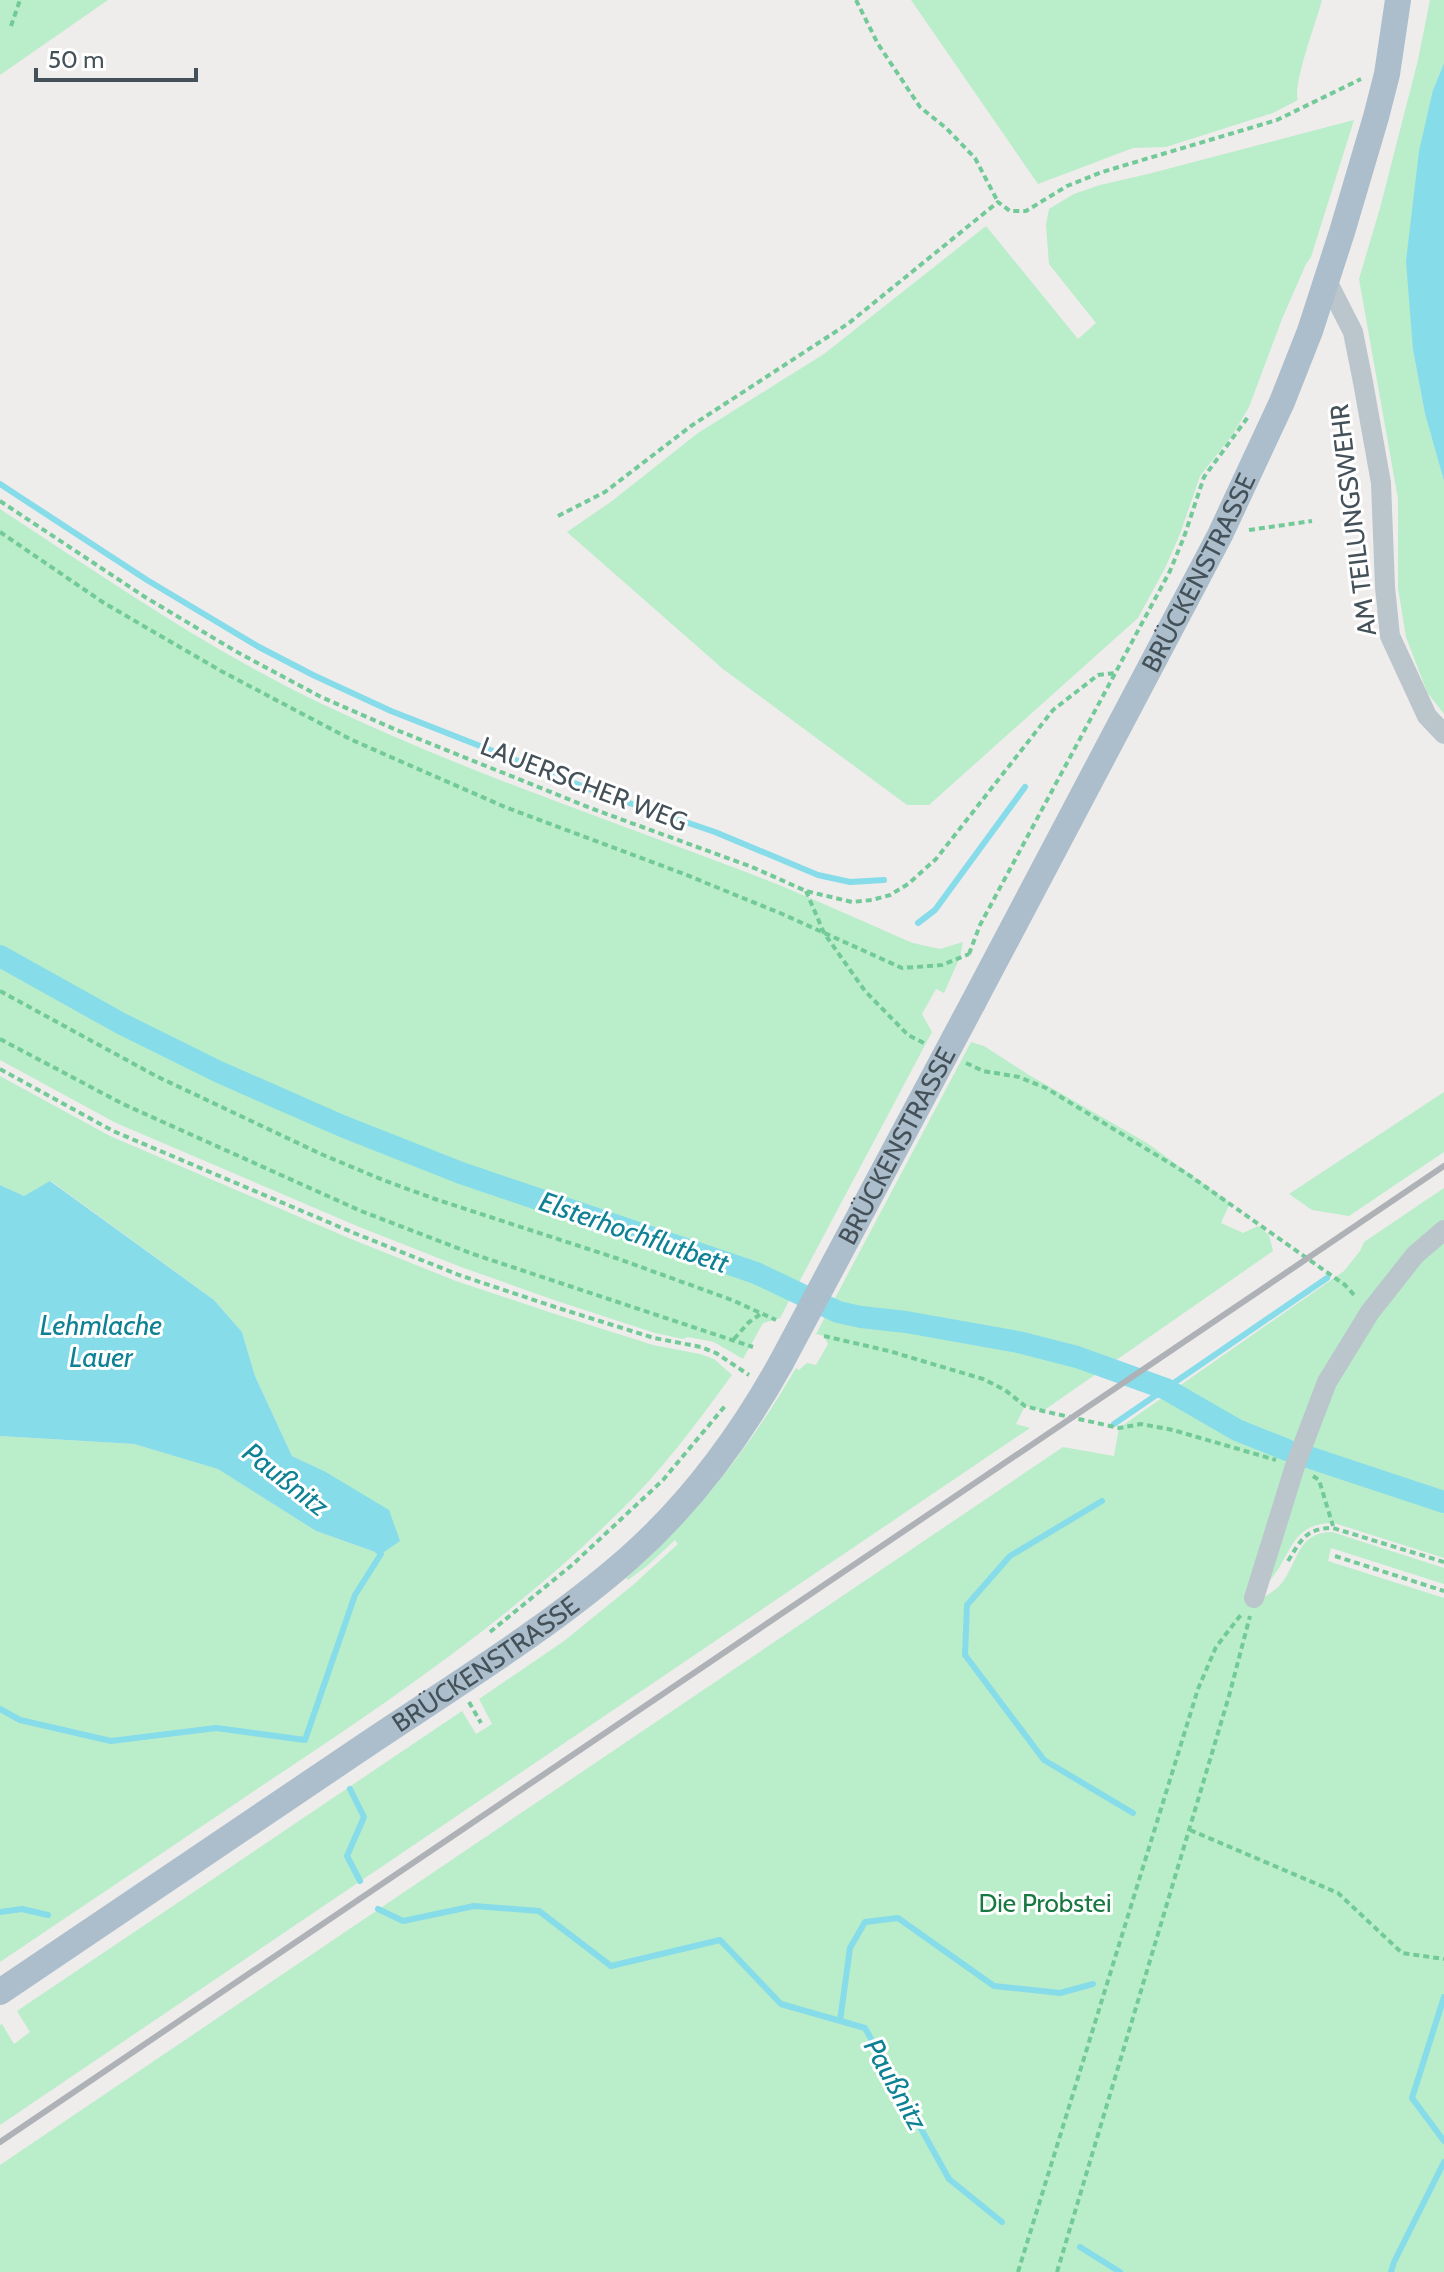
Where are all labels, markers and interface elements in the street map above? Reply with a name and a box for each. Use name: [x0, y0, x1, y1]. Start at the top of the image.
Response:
scale bar: [36, 32, 196, 82]
text: 50 m: [48, 45, 104, 74]
street label: AM TEILUNGSWEHR: [1323, 402, 1383, 638]
street label: BRÜCKENSTRASSE: [1135, 468, 1263, 678]
street label: LAUERSCHER WEG: [476, 730, 692, 838]
street label: BRÜCKENSTRASSE: [831, 1042, 962, 1250]
water label: Elsterhochflutbett: [535, 1184, 733, 1280]
water label: Lehmlache Lauer: [40, 1308, 162, 1374]
water label: Paußnitz: [236, 1435, 337, 1524]
street label: BRÜCKENSTRASSE: [386, 1589, 585, 1739]
park label: Die Probstei: [979, 1887, 1111, 1919]
water label: Paußnitz: [857, 2032, 936, 2137]

